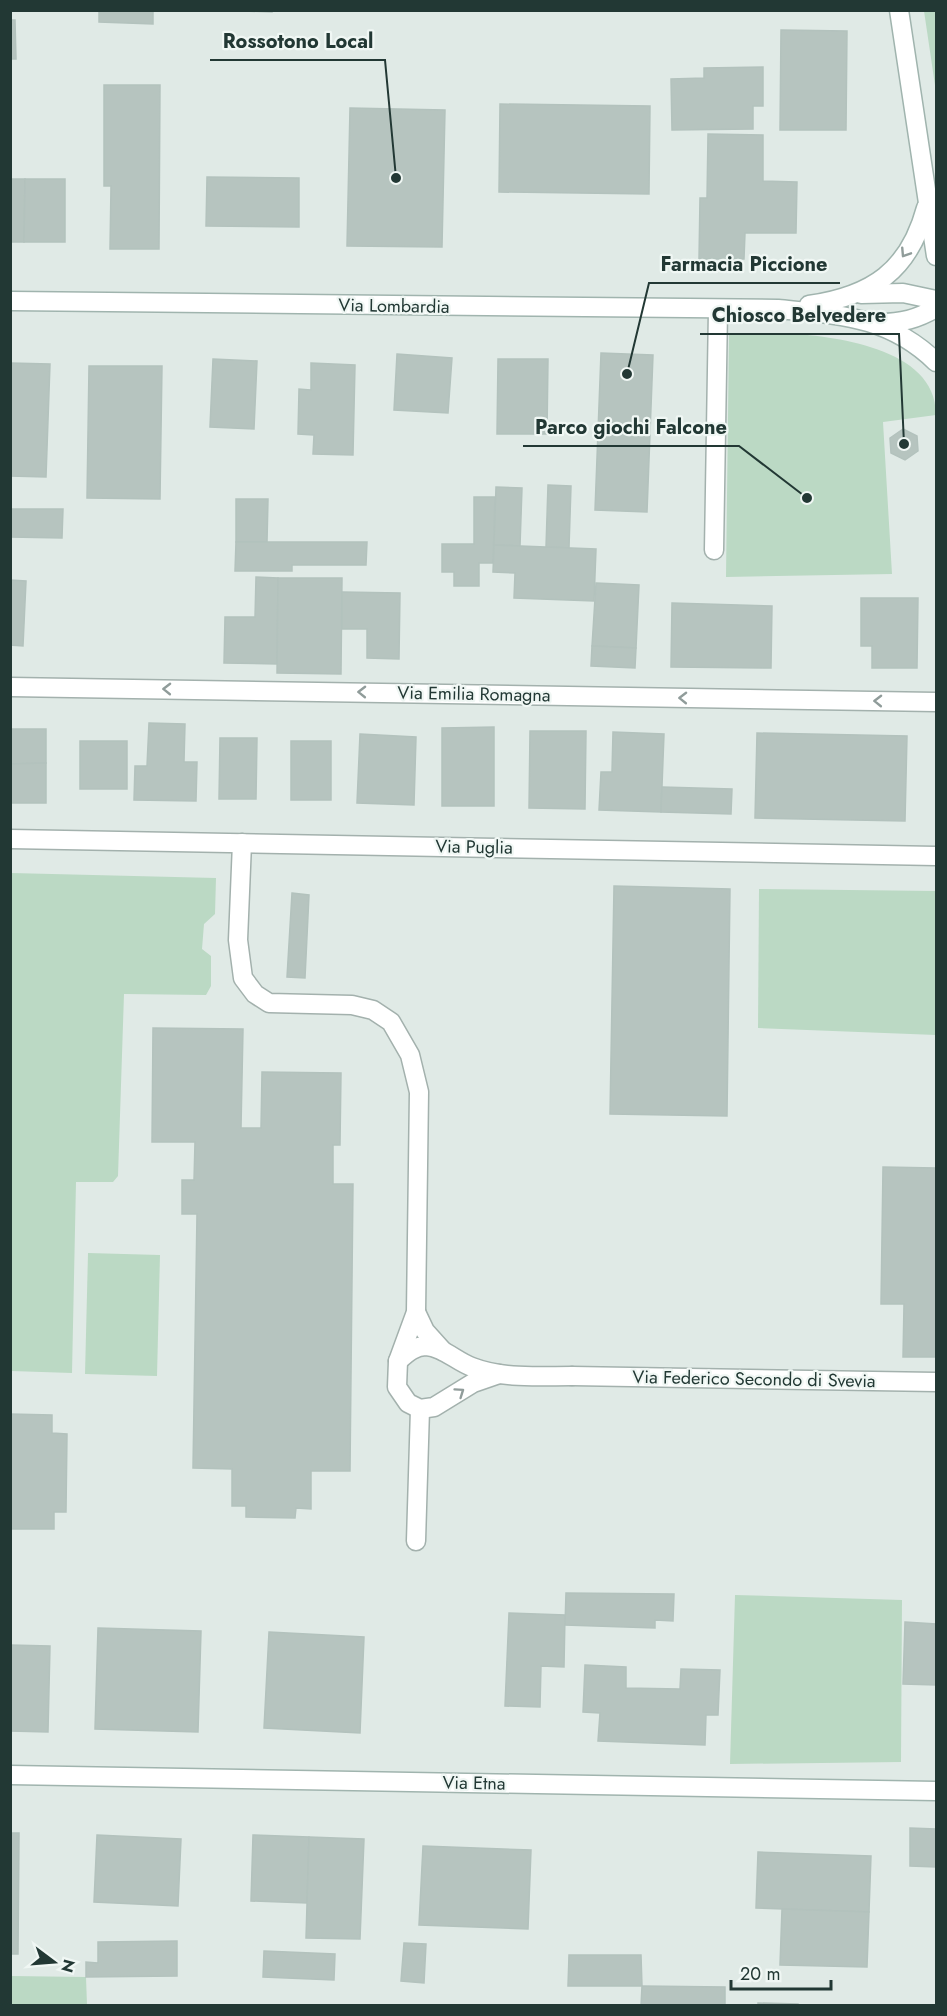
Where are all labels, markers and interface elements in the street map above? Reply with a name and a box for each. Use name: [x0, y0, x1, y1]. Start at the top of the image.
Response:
callout: Rossotono Local: [210, 22, 385, 60]
text: Rossotono Local: [223, 27, 373, 56]
callout: Farmacia Piccione: [649, 245, 840, 283]
one-way arrow: [902, 247, 913, 258]
text: Farmacia Piccione: [661, 250, 827, 279]
street label: Via Lombardia: [338, 292, 450, 320]
callout: Chiosco Belvedere: [700, 296, 899, 334]
text: Chiosco Belvedere: [712, 301, 886, 330]
callout: Parco giochi Falcone: [523, 408, 739, 446]
text: Parco giochi Falcone: [535, 413, 727, 442]
street label: Via Emilia Romagna: [397, 680, 551, 708]
one-way arrow: [163, 683, 172, 696]
one-way arrow: [358, 686, 367, 699]
one-way arrow: [679, 691, 688, 704]
one-way arrow: [874, 694, 883, 707]
street label: Via Puglia: [435, 833, 513, 861]
street label: Via Federico Secondo di Svevia: [632, 1364, 876, 1394]
one-way arrow: [453, 1388, 464, 1399]
street label: Via Etna: [442, 1769, 506, 1797]
north arrow: [24, 1932, 84, 1992]
scale bar: [731, 1953, 832, 1991]
text: N: [55, 1957, 81, 1975]
text: 20 m: [740, 1961, 780, 1987]

